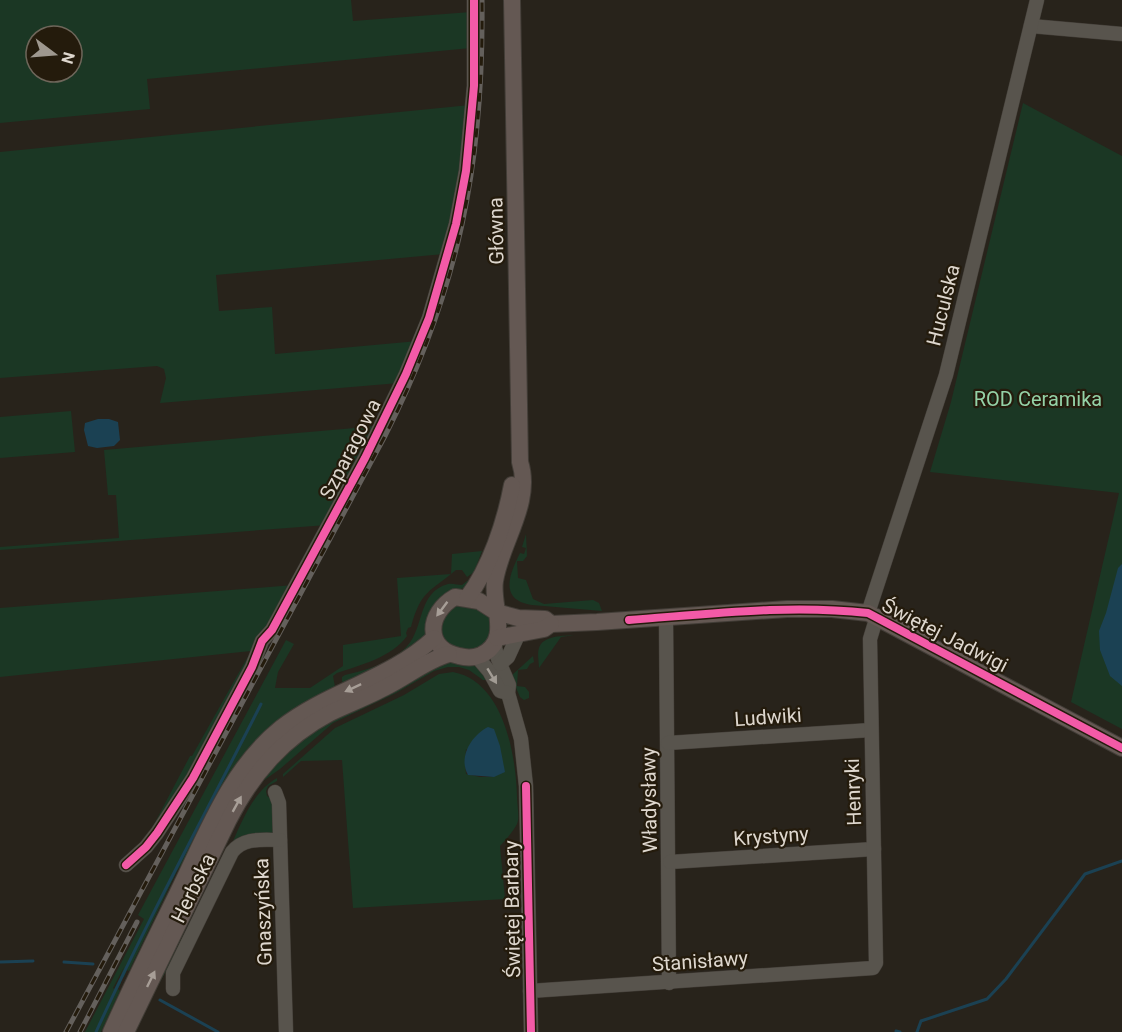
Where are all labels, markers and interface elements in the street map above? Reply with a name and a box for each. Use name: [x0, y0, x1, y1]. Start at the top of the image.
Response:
north arrow: [24, 24, 84, 84]
text: N: [57, 50, 79, 66]
street label: Główna: [483, 197, 509, 265]
street label: Huculska: [921, 262, 965, 348]
park label: ROD Ceramika: [974, 387, 1102, 411]
street label: Szparagowa: [314, 395, 386, 503]
street label: Świętej Jadwigi: [878, 593, 1012, 677]
one-way arrow: [436, 602, 448, 617]
one-way arrow: [486, 668, 497, 684]
one-way arrow: [345, 683, 362, 692]
street label: Ludwiki: [733, 703, 803, 731]
street label: Władysławy: [636, 746, 662, 853]
street label: Henryki: [840, 758, 866, 826]
one-way arrow: [232, 795, 242, 812]
street label: Krystyny: [732, 821, 810, 851]
street label: Świętej Barbary: [499, 839, 525, 978]
street label: Herbska: [166, 849, 220, 927]
street label: Gnaszyńska: [249, 858, 277, 966]
street label: Stanisławy: [651, 946, 749, 976]
one-way arrow: [146, 970, 156, 987]

